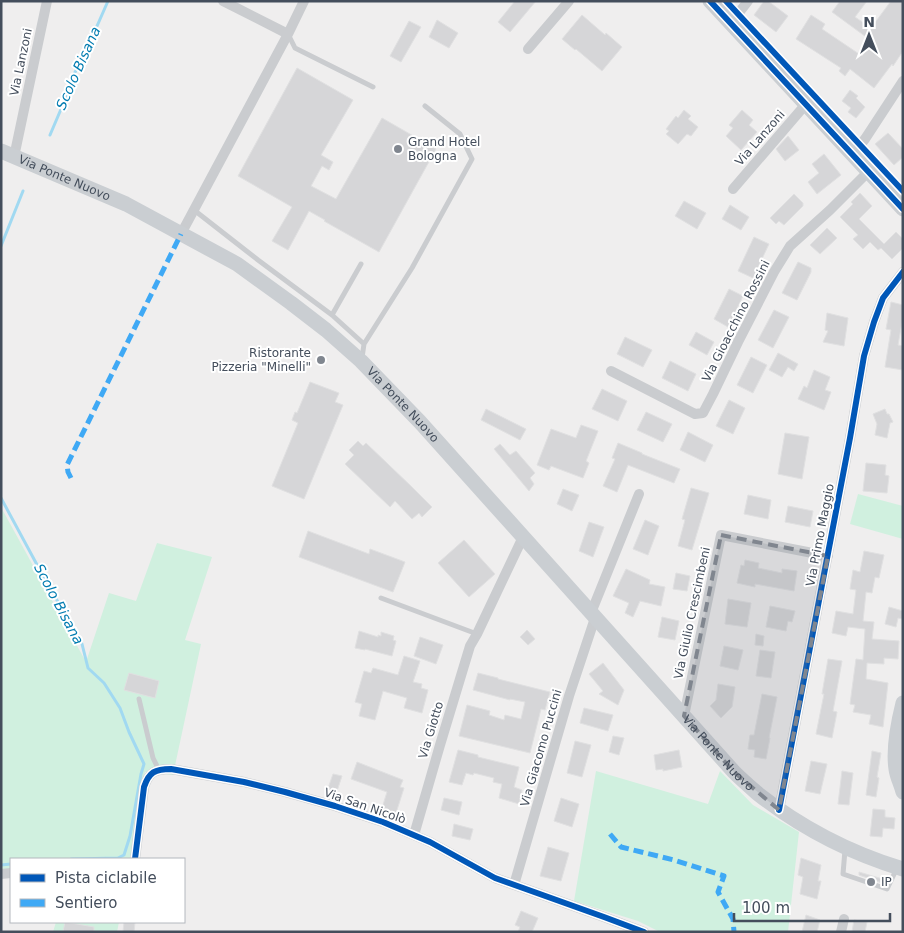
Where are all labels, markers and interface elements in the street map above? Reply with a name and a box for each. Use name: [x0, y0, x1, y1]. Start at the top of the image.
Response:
north arrow: [844, 10, 894, 60]
text: N: [863, 14, 875, 30]
water label: Scolo Bisana: [53, 24, 103, 112]
street label: Via Lanzoni: [7, 27, 35, 97]
street label: Via Lanzoni: [732, 107, 788, 169]
place label: Grand Hotel Bologna: [408, 135, 480, 163]
marker: Grand Hotel Bologna: [392, 143, 404, 155]
street label: Via Ponte Nuovo: [16, 152, 113, 204]
street label: Via Gioacchino Rossini: [699, 258, 773, 384]
place label: Ristorante Pizzeria "Minelli": [212, 346, 311, 374]
marker: Ristorante Pizzeria "Minelli": [315, 354, 327, 366]
street label: Via Ponte Nuovo: [364, 364, 442, 445]
street label: Via Primo Maggio: [803, 483, 837, 587]
street label: Via Giulio Crescimbeni: [671, 546, 713, 680]
water label: Scolo Bisana: [31, 561, 87, 647]
street label: Via Giacomo Puccini: [518, 688, 564, 808]
street label: Via Giotto: [416, 700, 446, 760]
street label: Via Ponte Nuovo: [679, 712, 757, 794]
street label: Via San Nicolò: [322, 785, 408, 827]
legend: [10, 858, 185, 923]
text: Pista ciclabile: [55, 869, 157, 887]
place label: IP: [881, 875, 892, 889]
marker: IP: [865, 876, 877, 888]
scale bar: [734, 890, 890, 922]
text: Sentiero: [55, 894, 118, 912]
text: 100 m: [742, 899, 790, 917]

